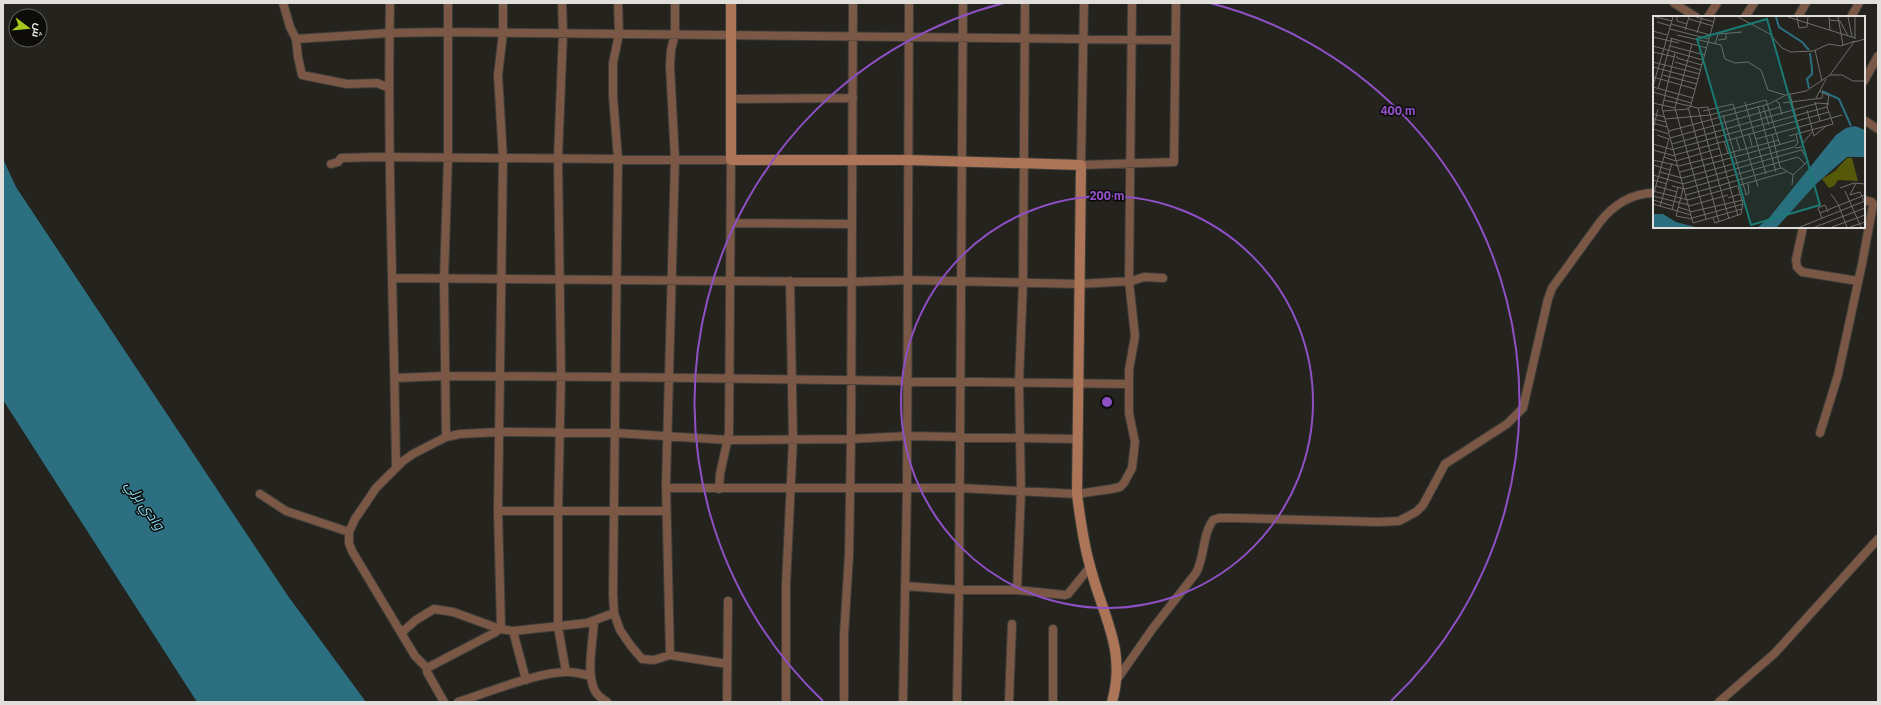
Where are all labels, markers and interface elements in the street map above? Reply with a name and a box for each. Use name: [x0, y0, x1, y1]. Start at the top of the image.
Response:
north arrow: [8, 8, 48, 48]
inset map: [1653, 16, 1865, 228]
text: ش: [29, 22, 46, 39]
text: 400 m: [1380, 103, 1416, 118]
text: 200 m: [1089, 188, 1125, 203]
centre of rings: [1100, 395, 1114, 409]
water label: وادي برلي: [119, 477, 169, 536]

